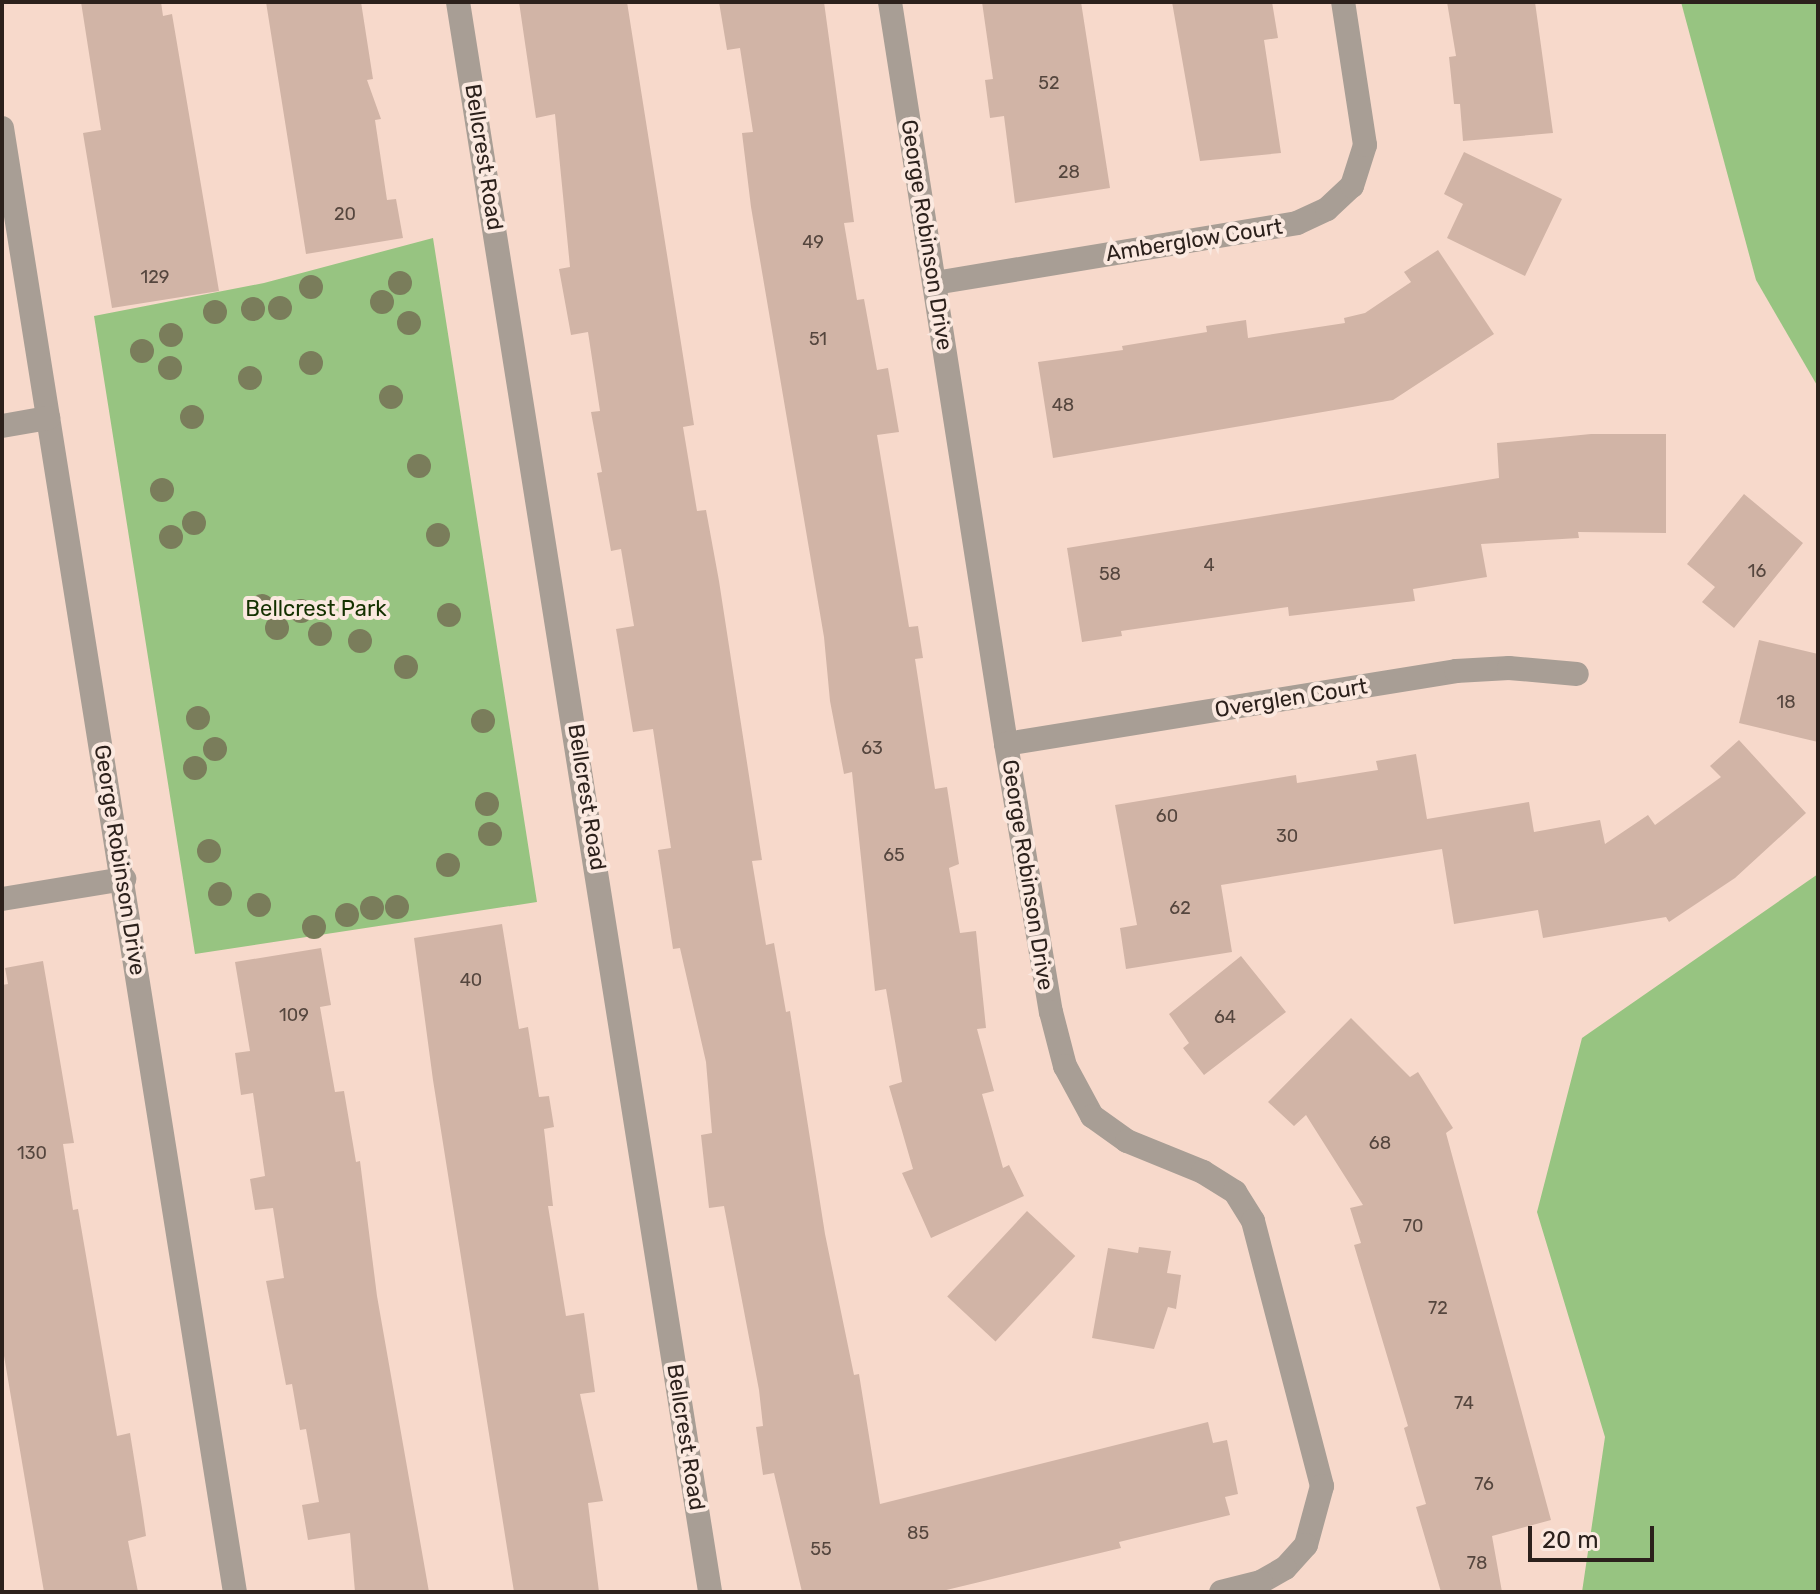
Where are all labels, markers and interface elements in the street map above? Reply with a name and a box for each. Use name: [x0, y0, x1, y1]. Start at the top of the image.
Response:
house number: 52: [1038, 72, 1060, 94]
street label: Bellcrest Road: [459, 82, 509, 232]
street label: George Robinson Drive: [896, 118, 958, 352]
house number: 28: [1058, 161, 1080, 183]
house number: 20: [334, 203, 356, 225]
street label: Amberglow Court: [1103, 213, 1285, 267]
house number: 49: [802, 231, 824, 253]
house number: 129: [141, 266, 169, 288]
house number: 51: [809, 328, 827, 350]
house number: 48: [1052, 394, 1074, 416]
house number: 4: [1203, 554, 1215, 576]
house number: 16: [1748, 560, 1766, 582]
house number: 58: [1099, 563, 1121, 585]
park label: Bellcrest Park: [245, 596, 387, 622]
street label: Overglen Court: [1213, 673, 1369, 723]
house number: 18: [1776, 691, 1796, 713]
street label: Bellcrest Road: [562, 722, 612, 872]
house number: 63: [861, 737, 883, 759]
street label: George Robinson Drive: [89, 743, 151, 977]
street label: George Robinson Drive: [997, 758, 1059, 992]
house number: 60: [1156, 805, 1178, 827]
house number: 30: [1276, 825, 1298, 847]
house number: 65: [883, 844, 905, 866]
house number: 62: [1169, 897, 1191, 919]
house number: 40: [460, 969, 482, 991]
house number: 109: [279, 1004, 309, 1026]
house number: 64: [1214, 1006, 1236, 1028]
house number: 68: [1369, 1132, 1391, 1154]
house number: 130: [17, 1142, 47, 1164]
house number: 70: [1403, 1215, 1423, 1237]
house number: 72: [1428, 1297, 1448, 1319]
street label: Bellcrest Road: [661, 1362, 711, 1512]
house number: 74: [1454, 1392, 1474, 1414]
house number: 76: [1474, 1473, 1494, 1495]
scale bar: [1532, 1510, 1658, 1560]
house number: 85: [907, 1522, 929, 1544]
text: 20 m: [1542, 1526, 1599, 1554]
house number: 55: [810, 1538, 832, 1560]
house number: 78: [1467, 1552, 1487, 1574]

